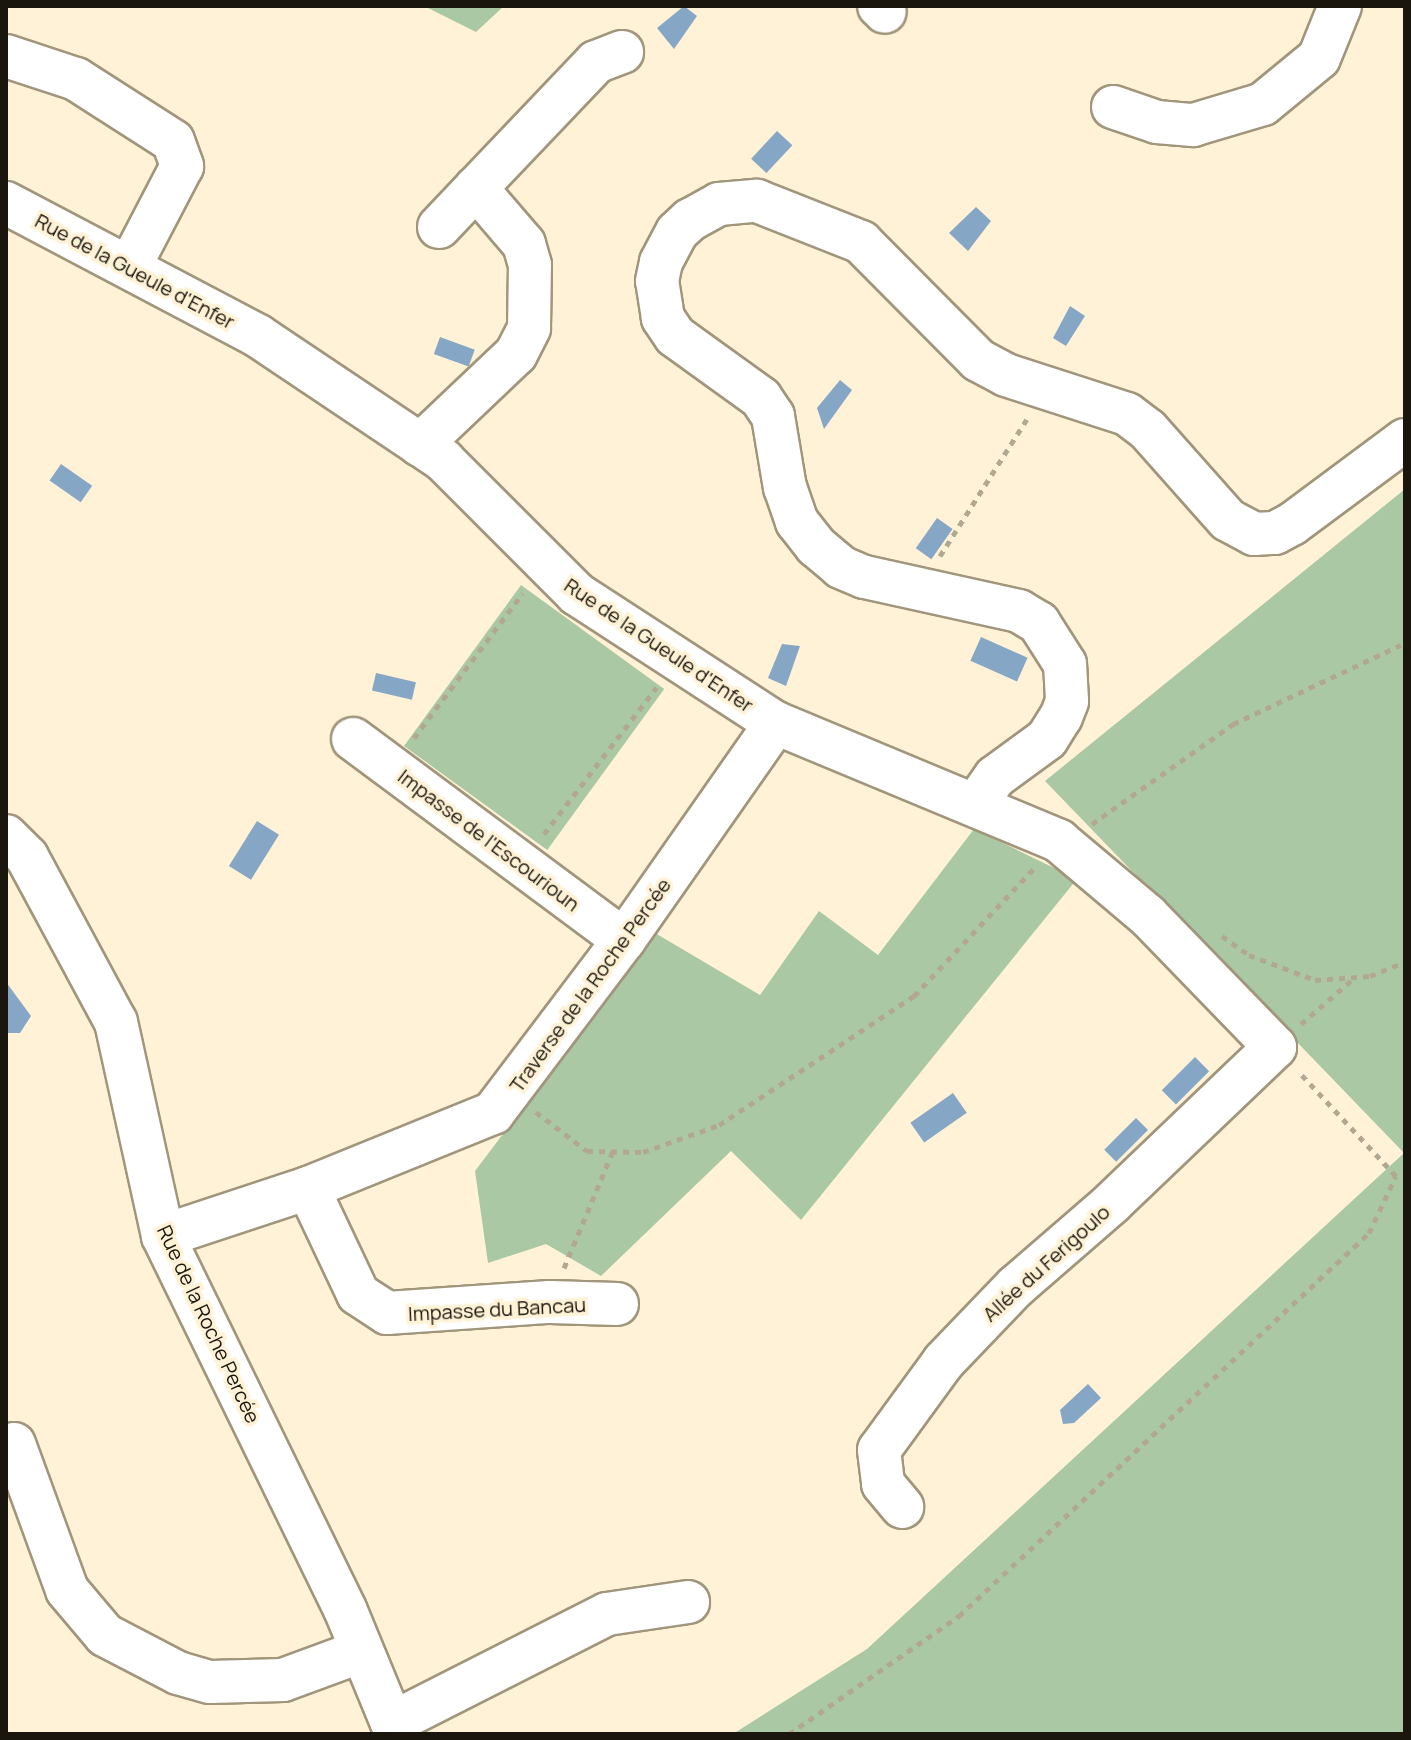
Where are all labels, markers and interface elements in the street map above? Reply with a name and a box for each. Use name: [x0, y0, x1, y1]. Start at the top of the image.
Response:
street label: Rue de la Gueule d'Enfer: [31, 208, 239, 334]
street label: Rue de la Gueule d'Enfer: [560, 573, 758, 717]
street label: Impasse de l'Escourioun: [394, 764, 584, 916]
street label: Traverse de la Roche Percée: [504, 873, 676, 1097]
street label: Allée du Ferigoulo: [978, 1200, 1114, 1326]
street label: Rue de la Roche Percée: [153, 1221, 265, 1427]
street label: Impasse du Bancau: [407, 1292, 587, 1326]

